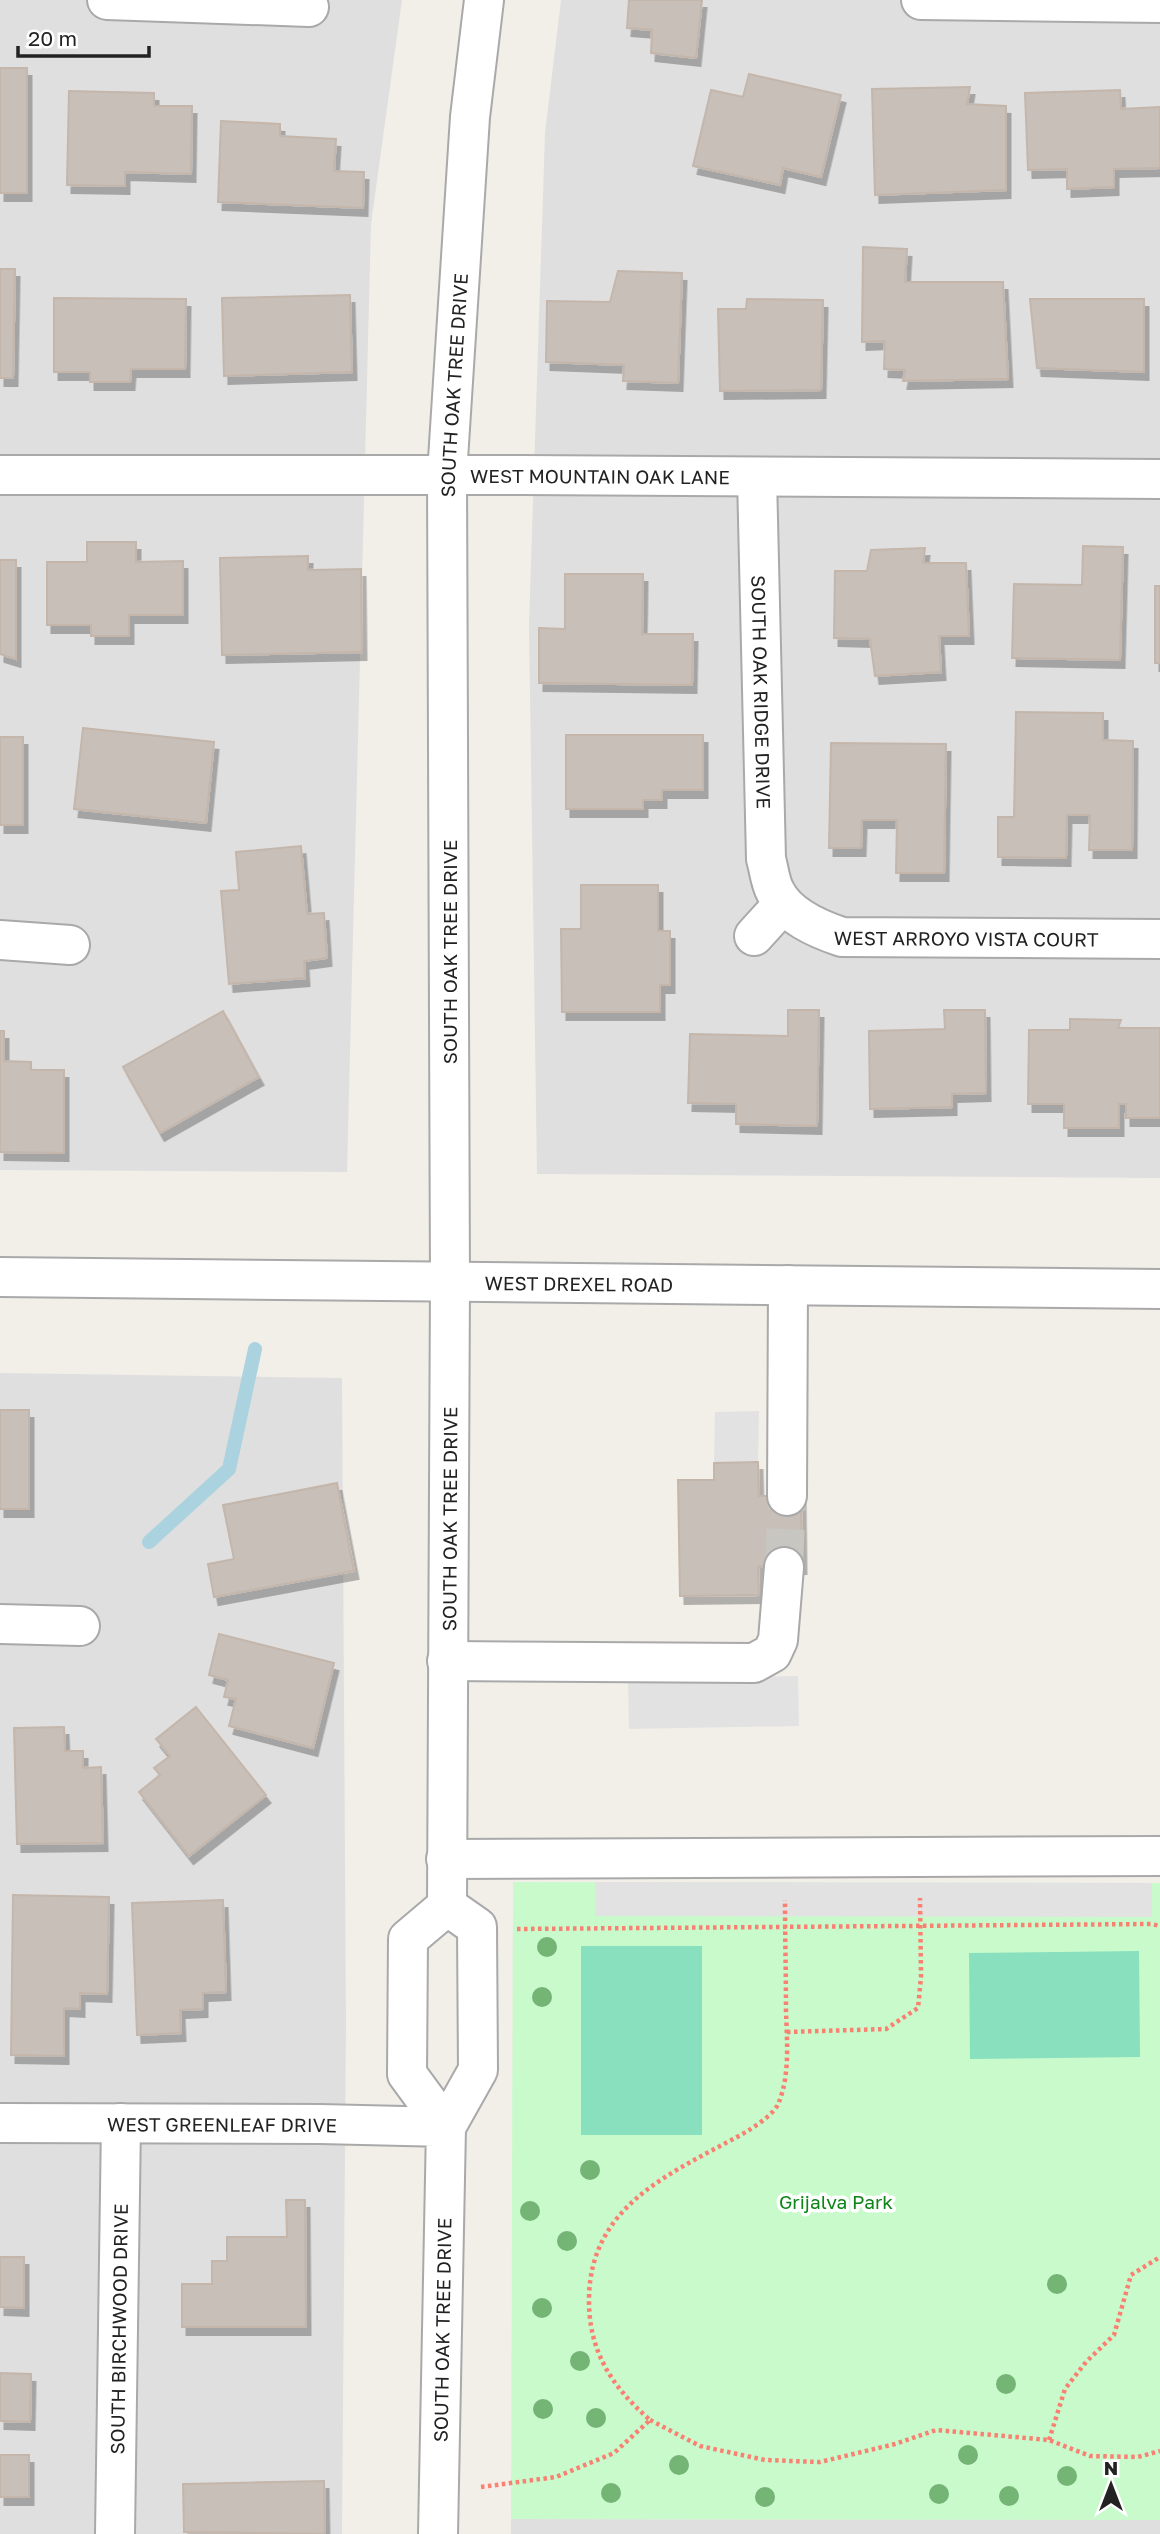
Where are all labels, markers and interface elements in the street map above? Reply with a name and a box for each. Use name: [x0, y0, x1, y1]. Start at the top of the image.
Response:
scale bar: [18, 14, 149, 58]
text: 20 m: [28, 25, 77, 51]
street label: SOUTH OAK TREE DRIVE: [435, 272, 471, 497]
street label: WEST MOUNTAIN OAK LANE: [470, 464, 730, 488]
street label: SOUTH OAK RIDGE DRIVE: [748, 575, 776, 809]
street label: SOUTH OAK TREE DRIVE: [438, 840, 461, 1064]
street label: WEST ARROYO VISTA COURT: [834, 925, 1099, 950]
street label: WEST DREXEL ROAD: [485, 1271, 673, 1295]
street label: SOUTH OAK TREE DRIVE: [437, 1407, 461, 1631]
street label: WEST GREENLEAF DRIVE: [107, 2112, 337, 2136]
park label: Grijalva Park: [779, 2190, 893, 2213]
street label: SOUTH BIRCHWOOD DRIVE: [105, 2203, 131, 2455]
street label: SOUTH OAK TREE DRIVE: [429, 2218, 455, 2442]
north arrow: [1076, 2450, 1146, 2520]
text: N: [1104, 2456, 1118, 2479]

